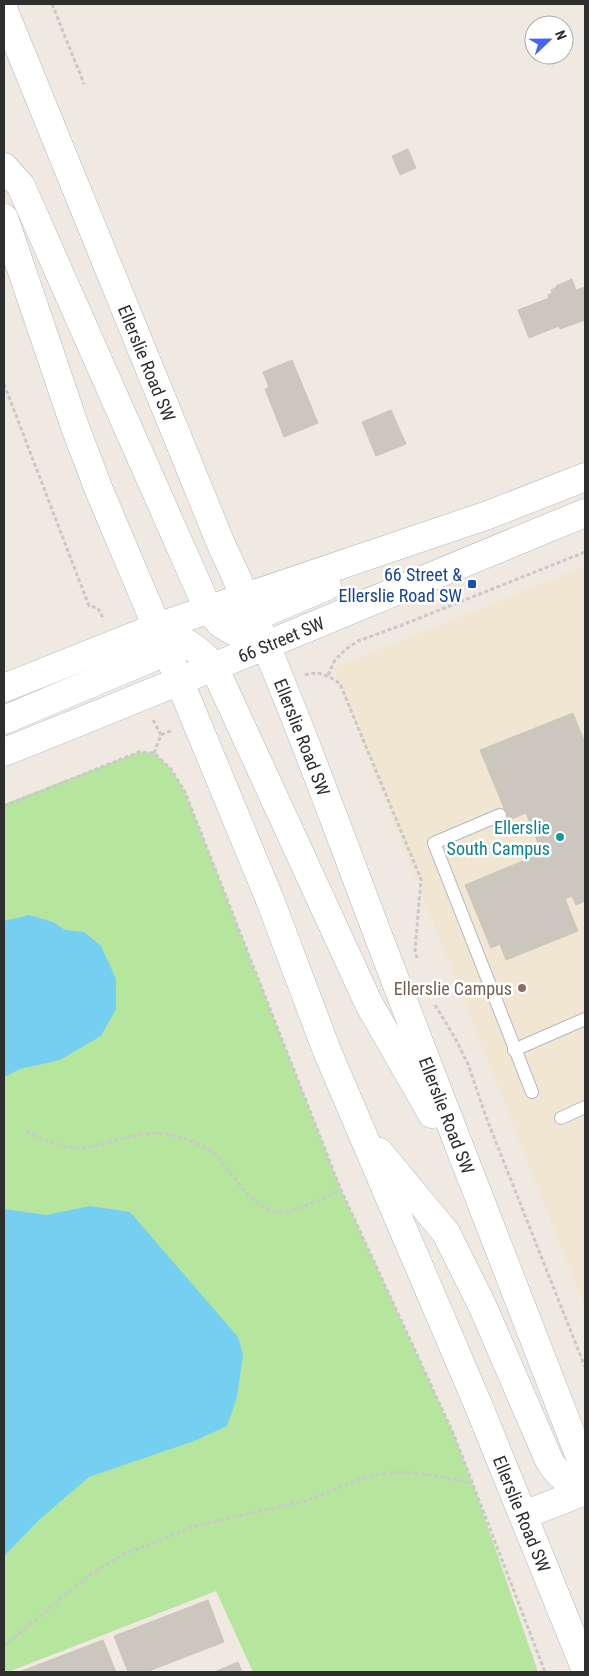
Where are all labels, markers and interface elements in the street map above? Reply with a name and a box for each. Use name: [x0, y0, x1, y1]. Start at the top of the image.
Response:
north arrow: [524, 15, 574, 65]
text: N: [552, 28, 570, 42]
street label: Ellerslie Road SW: [114, 302, 180, 424]
place label: 66 Street & Ellerslie Road SW: [339, 564, 462, 606]
marker: 66 Street & Ellerslie Road SW: [466, 578, 478, 590]
street label: 66 Street SW: [235, 612, 327, 666]
street label: Ellerslie Road SW: [270, 676, 335, 799]
place label: Ellerslie South Campus: [447, 817, 550, 859]
marker: Ellerslie South Campus: [554, 831, 566, 843]
place label: Ellerslie Campus: [394, 978, 512, 999]
marker: Ellerslie Campus: [516, 982, 528, 994]
street label: Ellerslie Road SW: [415, 1054, 479, 1177]
street label: Ellerslie Road SW: [489, 1452, 555, 1575]

